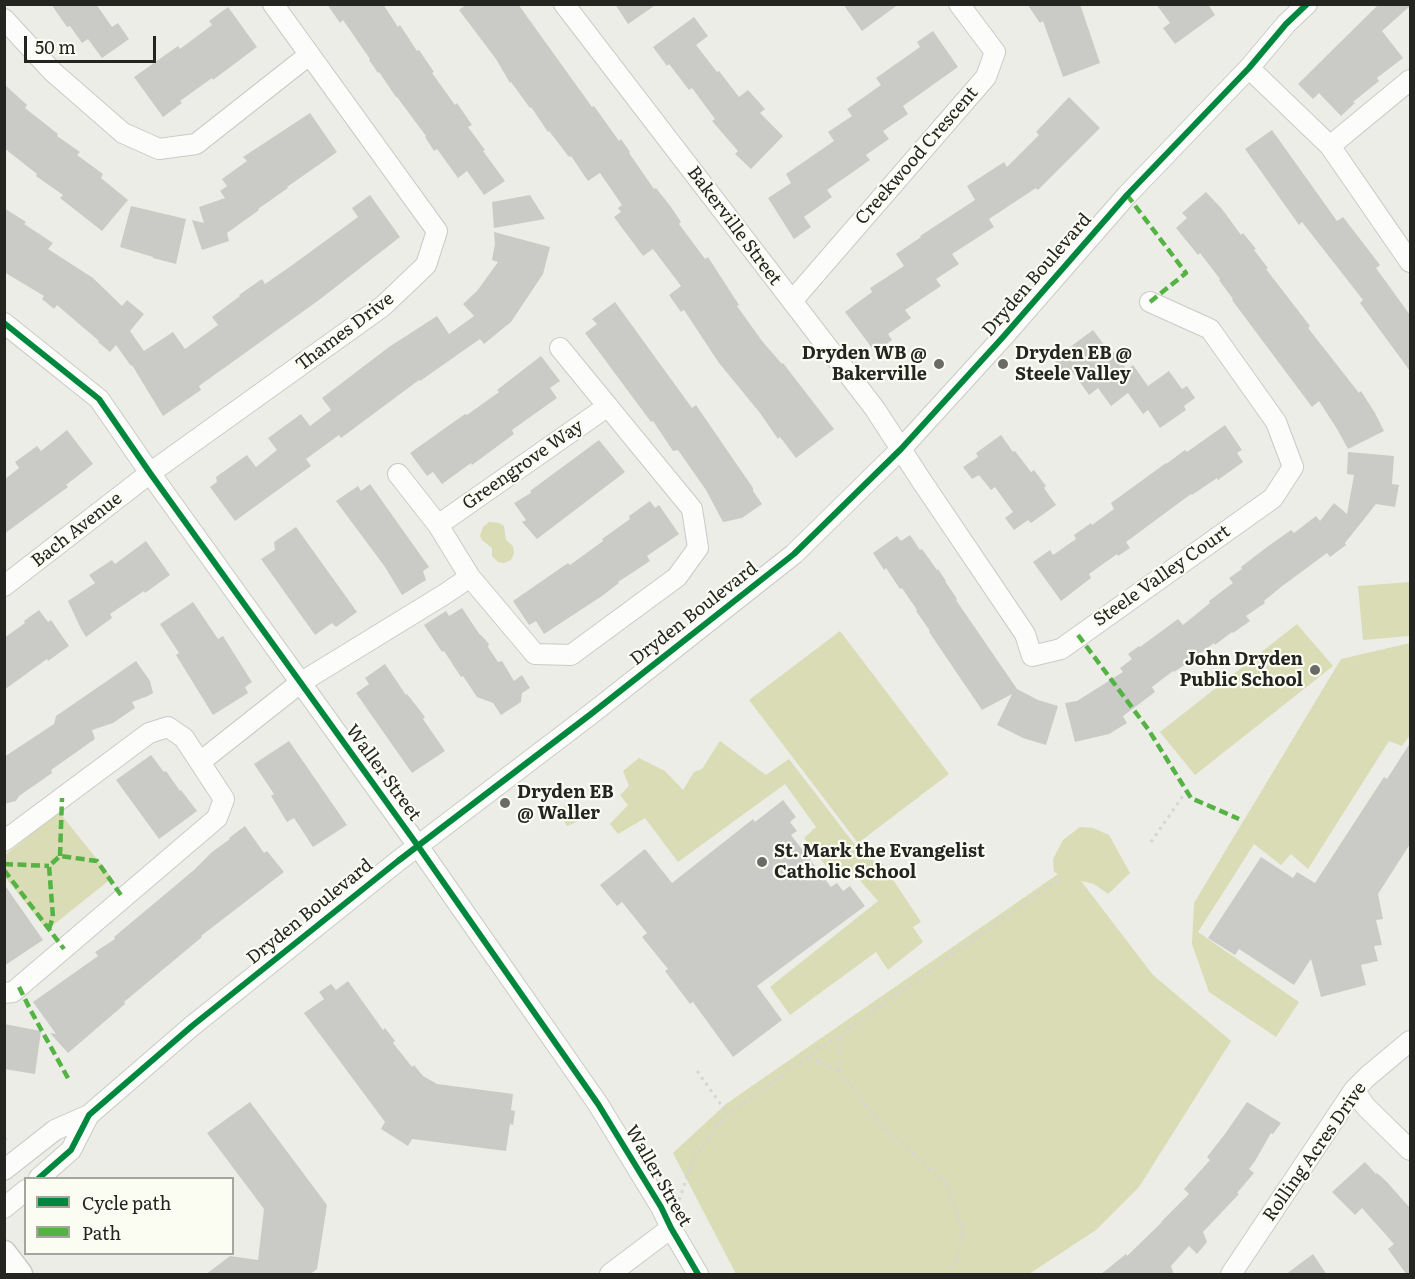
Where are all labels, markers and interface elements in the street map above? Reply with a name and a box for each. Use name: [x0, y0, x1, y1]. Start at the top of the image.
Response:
scale bar: [27, 24, 159, 62]
text: 50 m: [35, 33, 76, 60]
street label: Creekwood Crescent: [851, 83, 983, 229]
street label: Bakerville Street: [682, 162, 786, 290]
street label: Dryden Boulevard: [978, 209, 1096, 341]
street label: Thames Drive: [292, 288, 398, 376]
place label: Dryden WB @ Bakerville: [802, 343, 927, 386]
place label: Dryden EB @ Steele Valley: [1015, 343, 1132, 386]
marker: Dryden WB @ Bakerville: [932, 357, 946, 371]
marker: Dryden EB @ Steele Valley: [996, 357, 1010, 371]
street label: Greengrove Way: [458, 415, 588, 515]
street label: Bach Avenue: [27, 488, 127, 572]
street label: Steele Valley Court: [1090, 521, 1234, 631]
street label: Dryden Boulevard: [626, 558, 762, 670]
place label: John Dryden Public School: [1179, 649, 1303, 692]
marker: John Dryden Public School: [1308, 663, 1322, 677]
street label: Waller Street: [341, 721, 425, 825]
place label: Dryden EB @ Waller: [517, 782, 614, 824]
marker: Dryden EB @ Waller: [498, 796, 512, 810]
place label: St. Mark the Evangelist Catholic School: [774, 841, 985, 884]
street label: Dryden Boulevard: [243, 855, 377, 969]
marker: St. Mark the Evangelist Catholic School: [755, 855, 769, 869]
street label: Rolling Acres Drive: [1259, 1078, 1371, 1226]
street label: Waller Street: [620, 1121, 696, 1231]
legend: [24, 1177, 234, 1255]
text: Cycle path: [82, 1189, 171, 1216]
text: Path: [82, 1219, 121, 1246]

